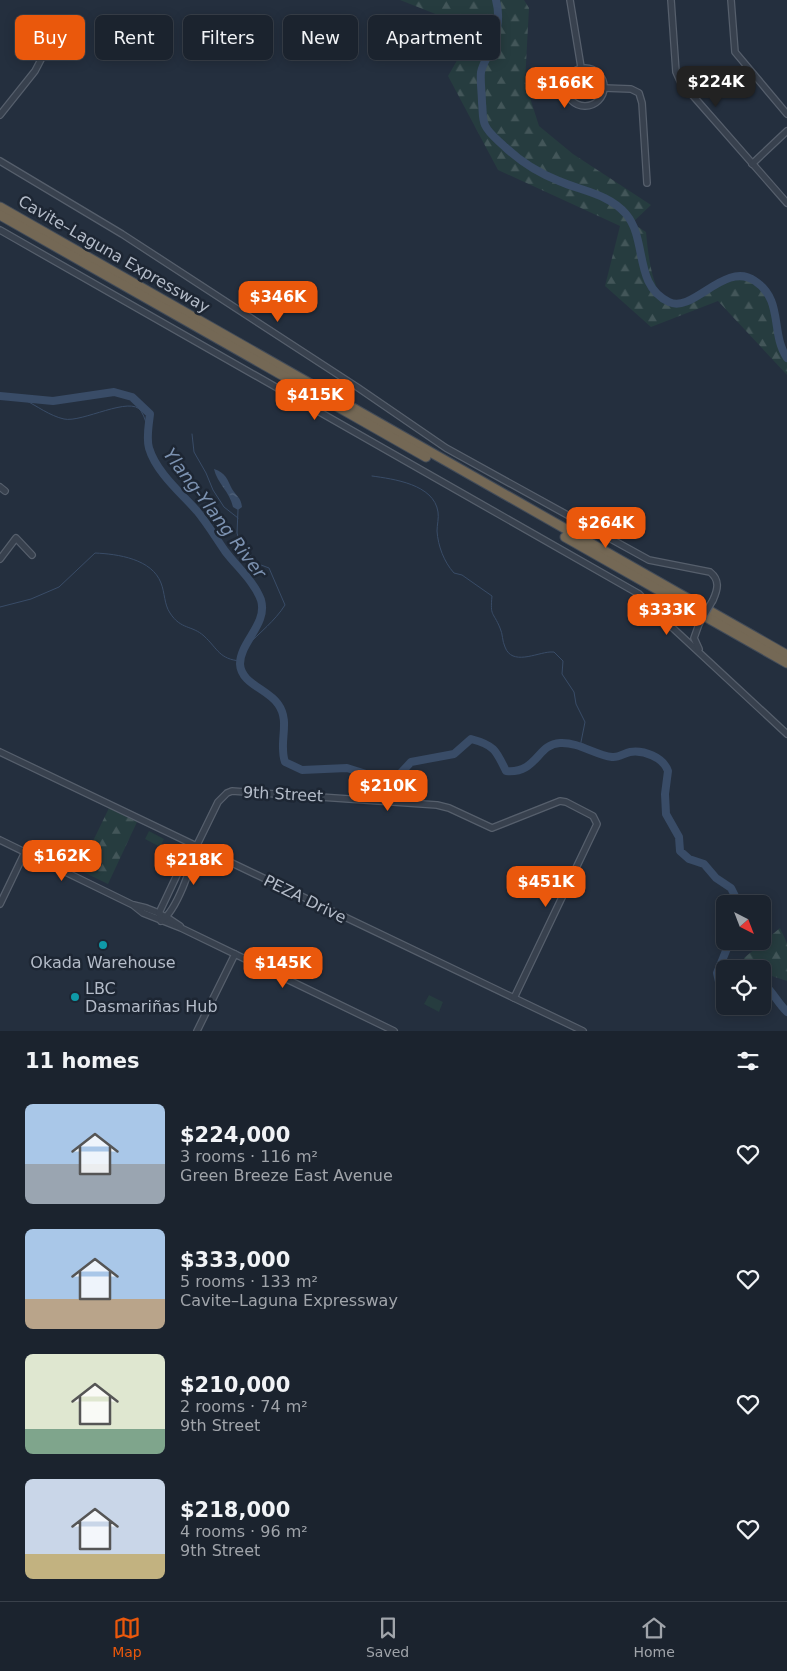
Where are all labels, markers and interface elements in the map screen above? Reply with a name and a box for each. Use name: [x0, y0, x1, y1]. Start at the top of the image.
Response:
chip: Buy: [15, 15, 85, 60]
chip: Rent: [95, 15, 173, 60]
chip: Filters: [183, 15, 273, 60]
chip: New: [283, 15, 358, 60]
chip: Apartment: [368, 15, 500, 60]
pin: $166K: [530, 66, 600, 109]
pin: $224K: [681, 66, 751, 108]
text: $224K: [688, 72, 744, 91]
text: $166K: [537, 73, 593, 92]
street label: Cavite–Laguna Expressway: [15, 191, 213, 317]
pin: $346K: [243, 280, 313, 323]
text: $346K: [250, 287, 306, 306]
pin: $415K: [280, 378, 350, 421]
text: $415K: [287, 385, 343, 404]
water label: Ylang-Ylang River: [159, 444, 272, 583]
pin: $264K: [571, 506, 641, 549]
text: $264K: [578, 513, 634, 532]
pin: $333K: [632, 594, 702, 636]
text: $333K: [639, 600, 695, 619]
pin: $210K: [353, 770, 423, 812]
text: $210K: [360, 776, 416, 795]
street label: 9th Street: [242, 782, 324, 806]
pin: $162K: [27, 840, 97, 882]
pin: $218K: [159, 844, 229, 886]
text: $162K: [34, 846, 90, 865]
text: $218K: [166, 850, 222, 869]
pin: $451K: [511, 866, 581, 908]
street label: PEZA Drive: [261, 871, 349, 927]
text: $451K: [518, 872, 574, 891]
north arrow: [716, 895, 771, 950]
map controls: [716, 895, 771, 1015]
marker: Okada Warehouse: [97, 939, 109, 951]
pin: $145K: [248, 946, 318, 989]
place label: Okada Warehouse: [30, 953, 176, 972]
text: $145K: [255, 953, 311, 972]
button: locate: [716, 960, 771, 1015]
place label: LBC Dasmariñas Hub: [85, 979, 218, 1016]
marker: LBC Dasmariñas Hub: [69, 991, 81, 1003]
icon: filters: [734, 1047, 762, 1075]
text: 11 homes: [25, 1049, 140, 1073]
text: $224,000: [180, 1123, 290, 1147]
icon: home: [65, 1124, 125, 1184]
icon: heart: [734, 1140, 762, 1168]
text: 3 rooms · 116 m²: [180, 1147, 318, 1166]
text: Green Breeze East Avenue: [180, 1166, 393, 1185]
text: $333,000: [180, 1248, 290, 1272]
icon: home: [65, 1249, 125, 1309]
icon: heart: [734, 1265, 762, 1293]
text: 5 rooms · 133 m²: [180, 1272, 318, 1291]
text: Cavite–Laguna Expressway: [180, 1291, 398, 1310]
text: $210,000: [180, 1373, 290, 1397]
icon: home: [65, 1374, 125, 1434]
icon: heart: [734, 1390, 762, 1418]
text: 2 rooms · 74 m²: [180, 1397, 308, 1416]
text: 9th Street: [180, 1416, 260, 1435]
text: $218,000: [180, 1498, 290, 1522]
icon: home: [65, 1499, 125, 1559]
icon: heart: [734, 1515, 762, 1543]
text: 4 rooms · 96 m²: [180, 1522, 308, 1541]
text: 9th Street: [180, 1541, 260, 1560]
tab: Map: [112, 1614, 142, 1660]
tab: Saved: [366, 1614, 409, 1660]
tab: Home: [634, 1614, 675, 1660]

